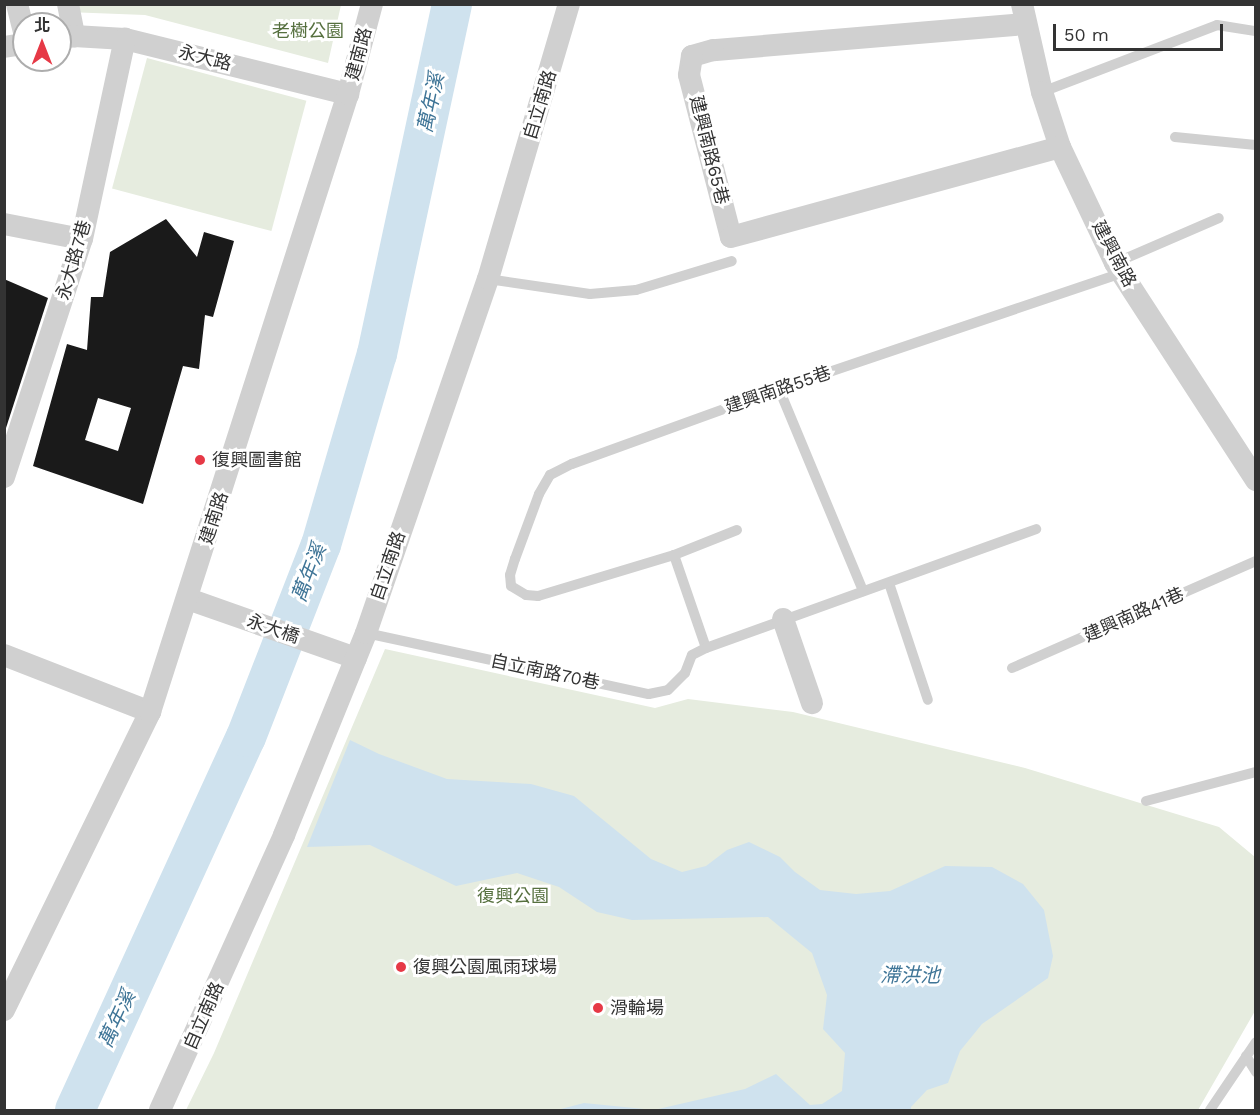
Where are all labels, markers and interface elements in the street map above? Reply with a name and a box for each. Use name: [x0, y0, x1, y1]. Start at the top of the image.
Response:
north arrow: [12, 12, 72, 72]
scale bar: [1056, 12, 1226, 50]
text: 北: [34, 16, 50, 35]
park label: 老樹公園: [272, 20, 344, 42]
text: 50 m: [1064, 24, 1109, 45]
street label: 建南路: [342, 25, 376, 83]
street label: 永大路: [176, 41, 234, 75]
street label: 自立南路: [519, 67, 561, 143]
water label: 萬年溪: [413, 71, 449, 135]
street label: 建興南路65巷: [685, 93, 733, 207]
street label: 建興南路: [1088, 217, 1140, 291]
street label: 永大路7巷: [52, 218, 96, 302]
street label: 建興南路55巷: [722, 362, 834, 418]
place label: 復興圖書館: [212, 449, 302, 471]
marker: 復興圖書館: [193, 453, 207, 467]
street label: 建南路: [195, 489, 233, 547]
street label: 自立南路: [366, 528, 410, 604]
water label: 萬年溪: [287, 541, 331, 605]
street label: 建興南路41巷: [1080, 583, 1188, 647]
street label: 永大橋: [244, 610, 302, 648]
street label: 自立南路70巷: [488, 650, 602, 694]
park label: 復興公園: [477, 885, 549, 907]
place label: 復興公園風雨球場: [413, 956, 557, 978]
marker: 復興公園風雨球場: [394, 960, 408, 974]
water label: 滯洪池: [880, 963, 940, 987]
street label: 自立南路: [179, 979, 229, 1053]
water label: 萬年溪: [93, 987, 141, 1051]
place label: 滑輪場: [610, 997, 664, 1019]
marker: 滑輪場: [591, 1001, 605, 1015]

